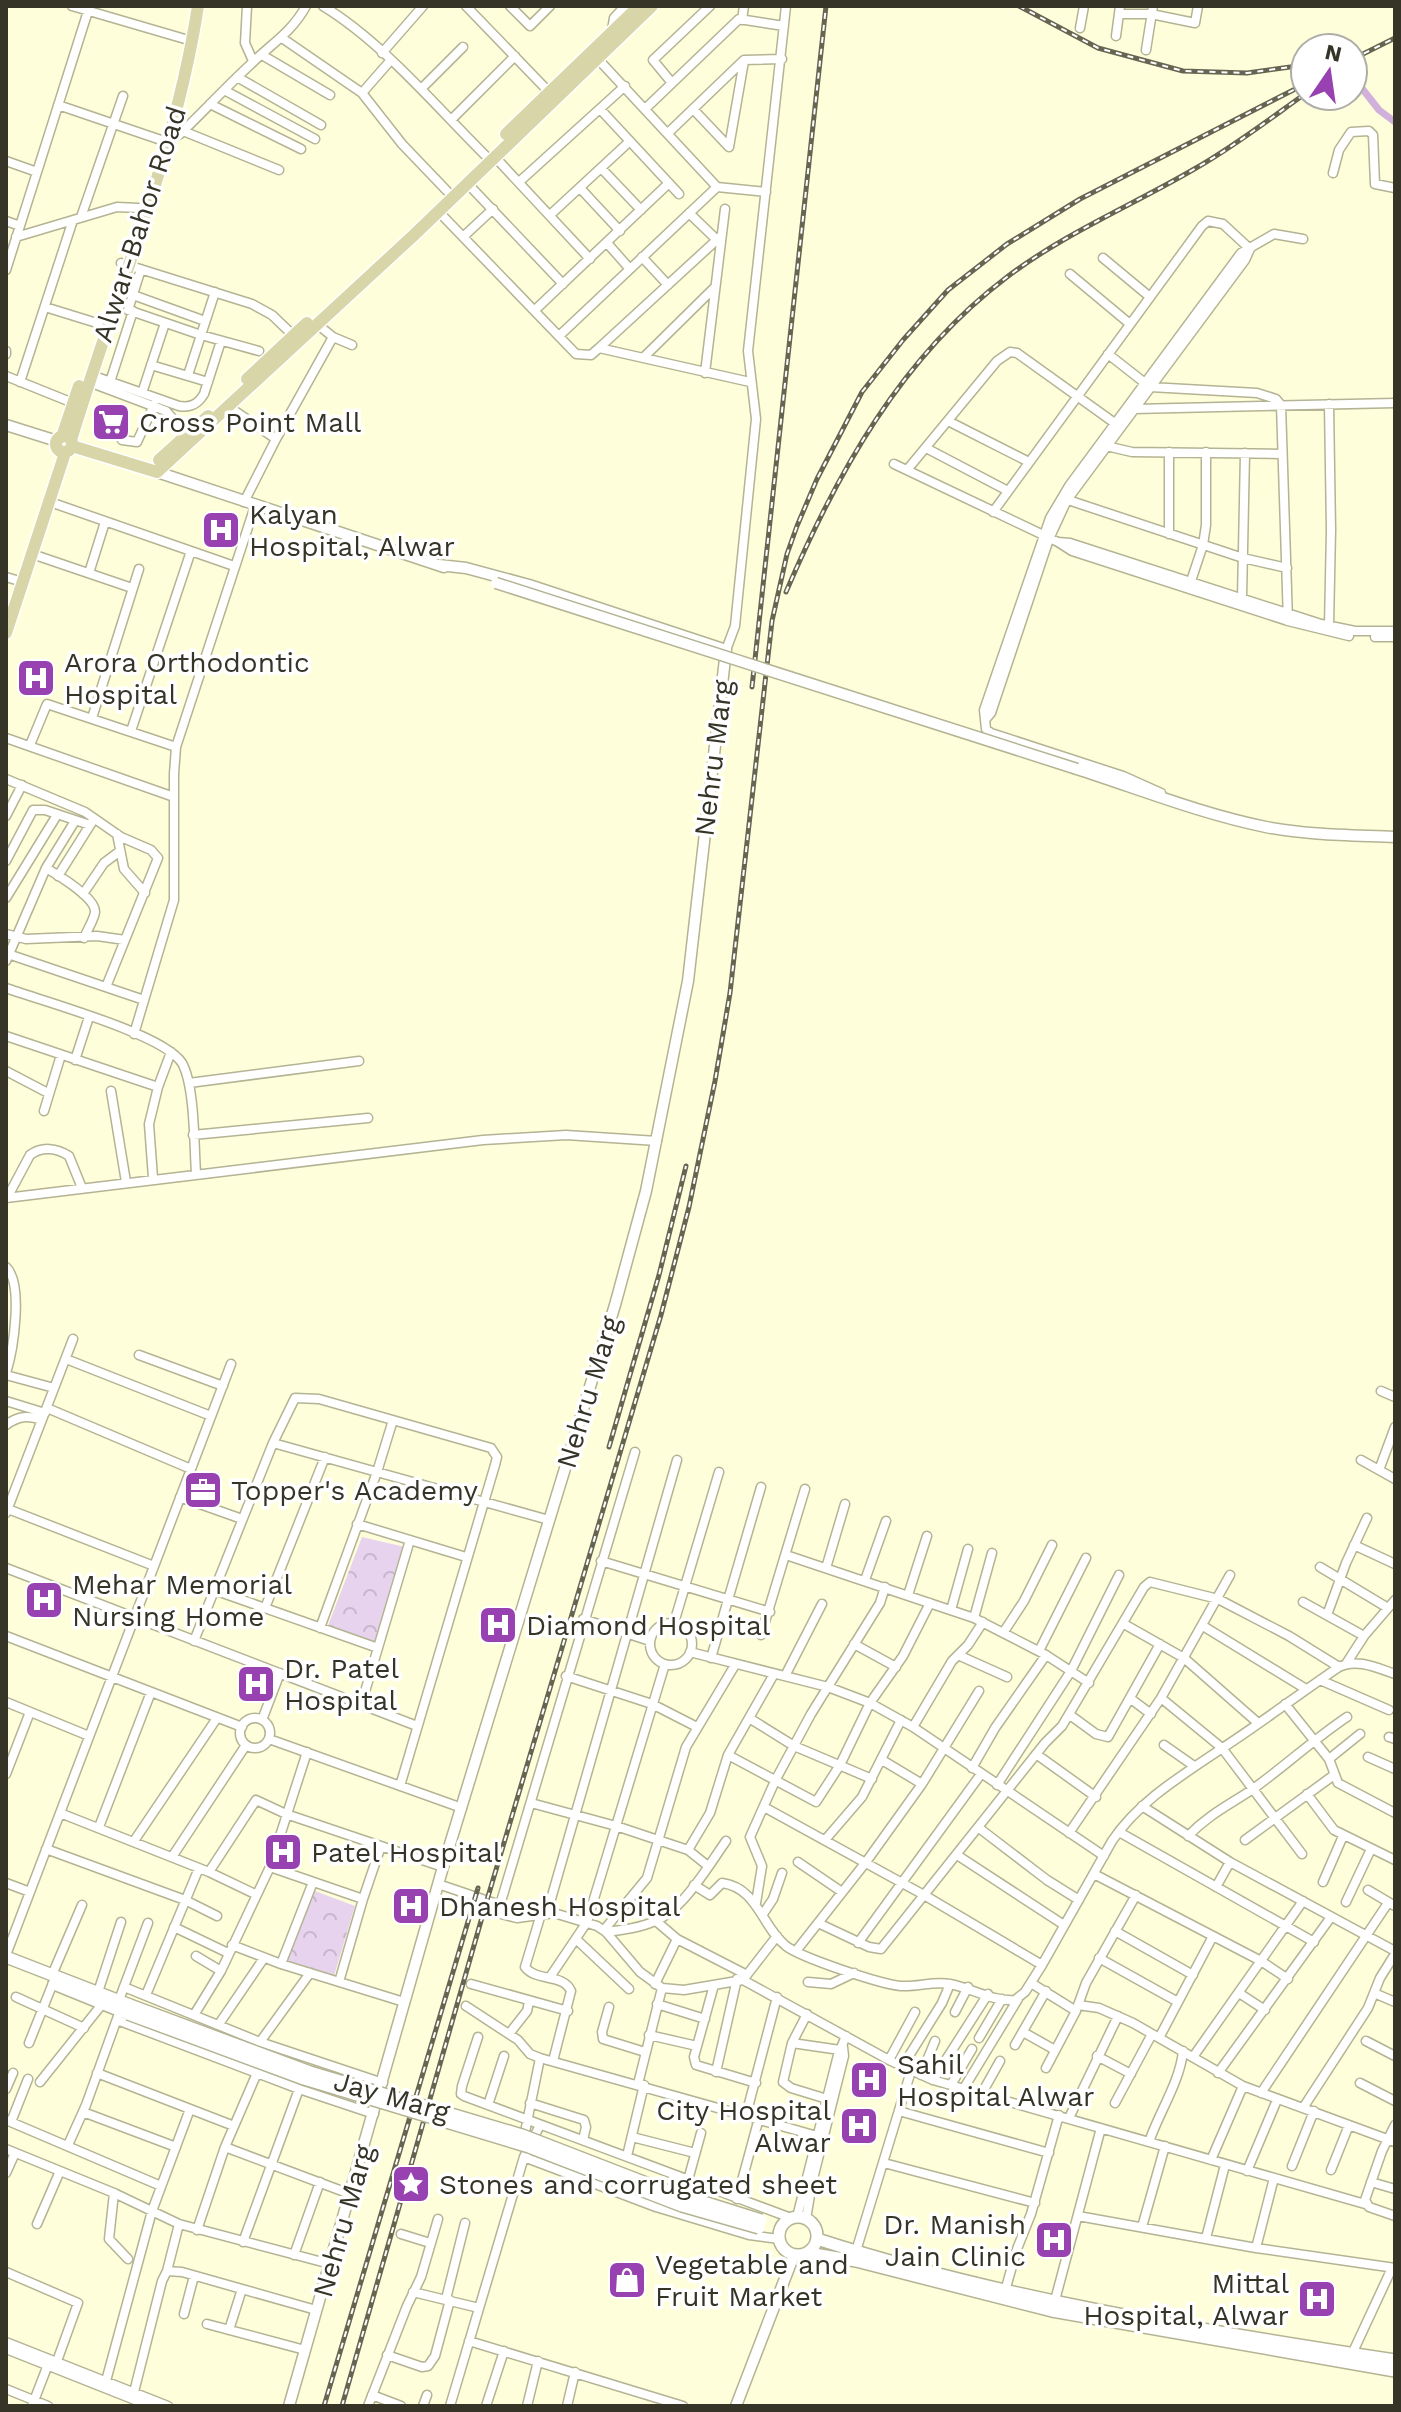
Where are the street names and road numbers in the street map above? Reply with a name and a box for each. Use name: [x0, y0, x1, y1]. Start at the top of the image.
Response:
street label: Alwar-Bahor Road: [86, 102, 193, 346]
street label: Nehru Marg: [688, 678, 739, 838]
street label: Nehru Marg: [550, 1312, 627, 1472]
street label: Jay Marg: [330, 2064, 454, 2129]
street label: Nehru Marg: [306, 2141, 381, 2301]

